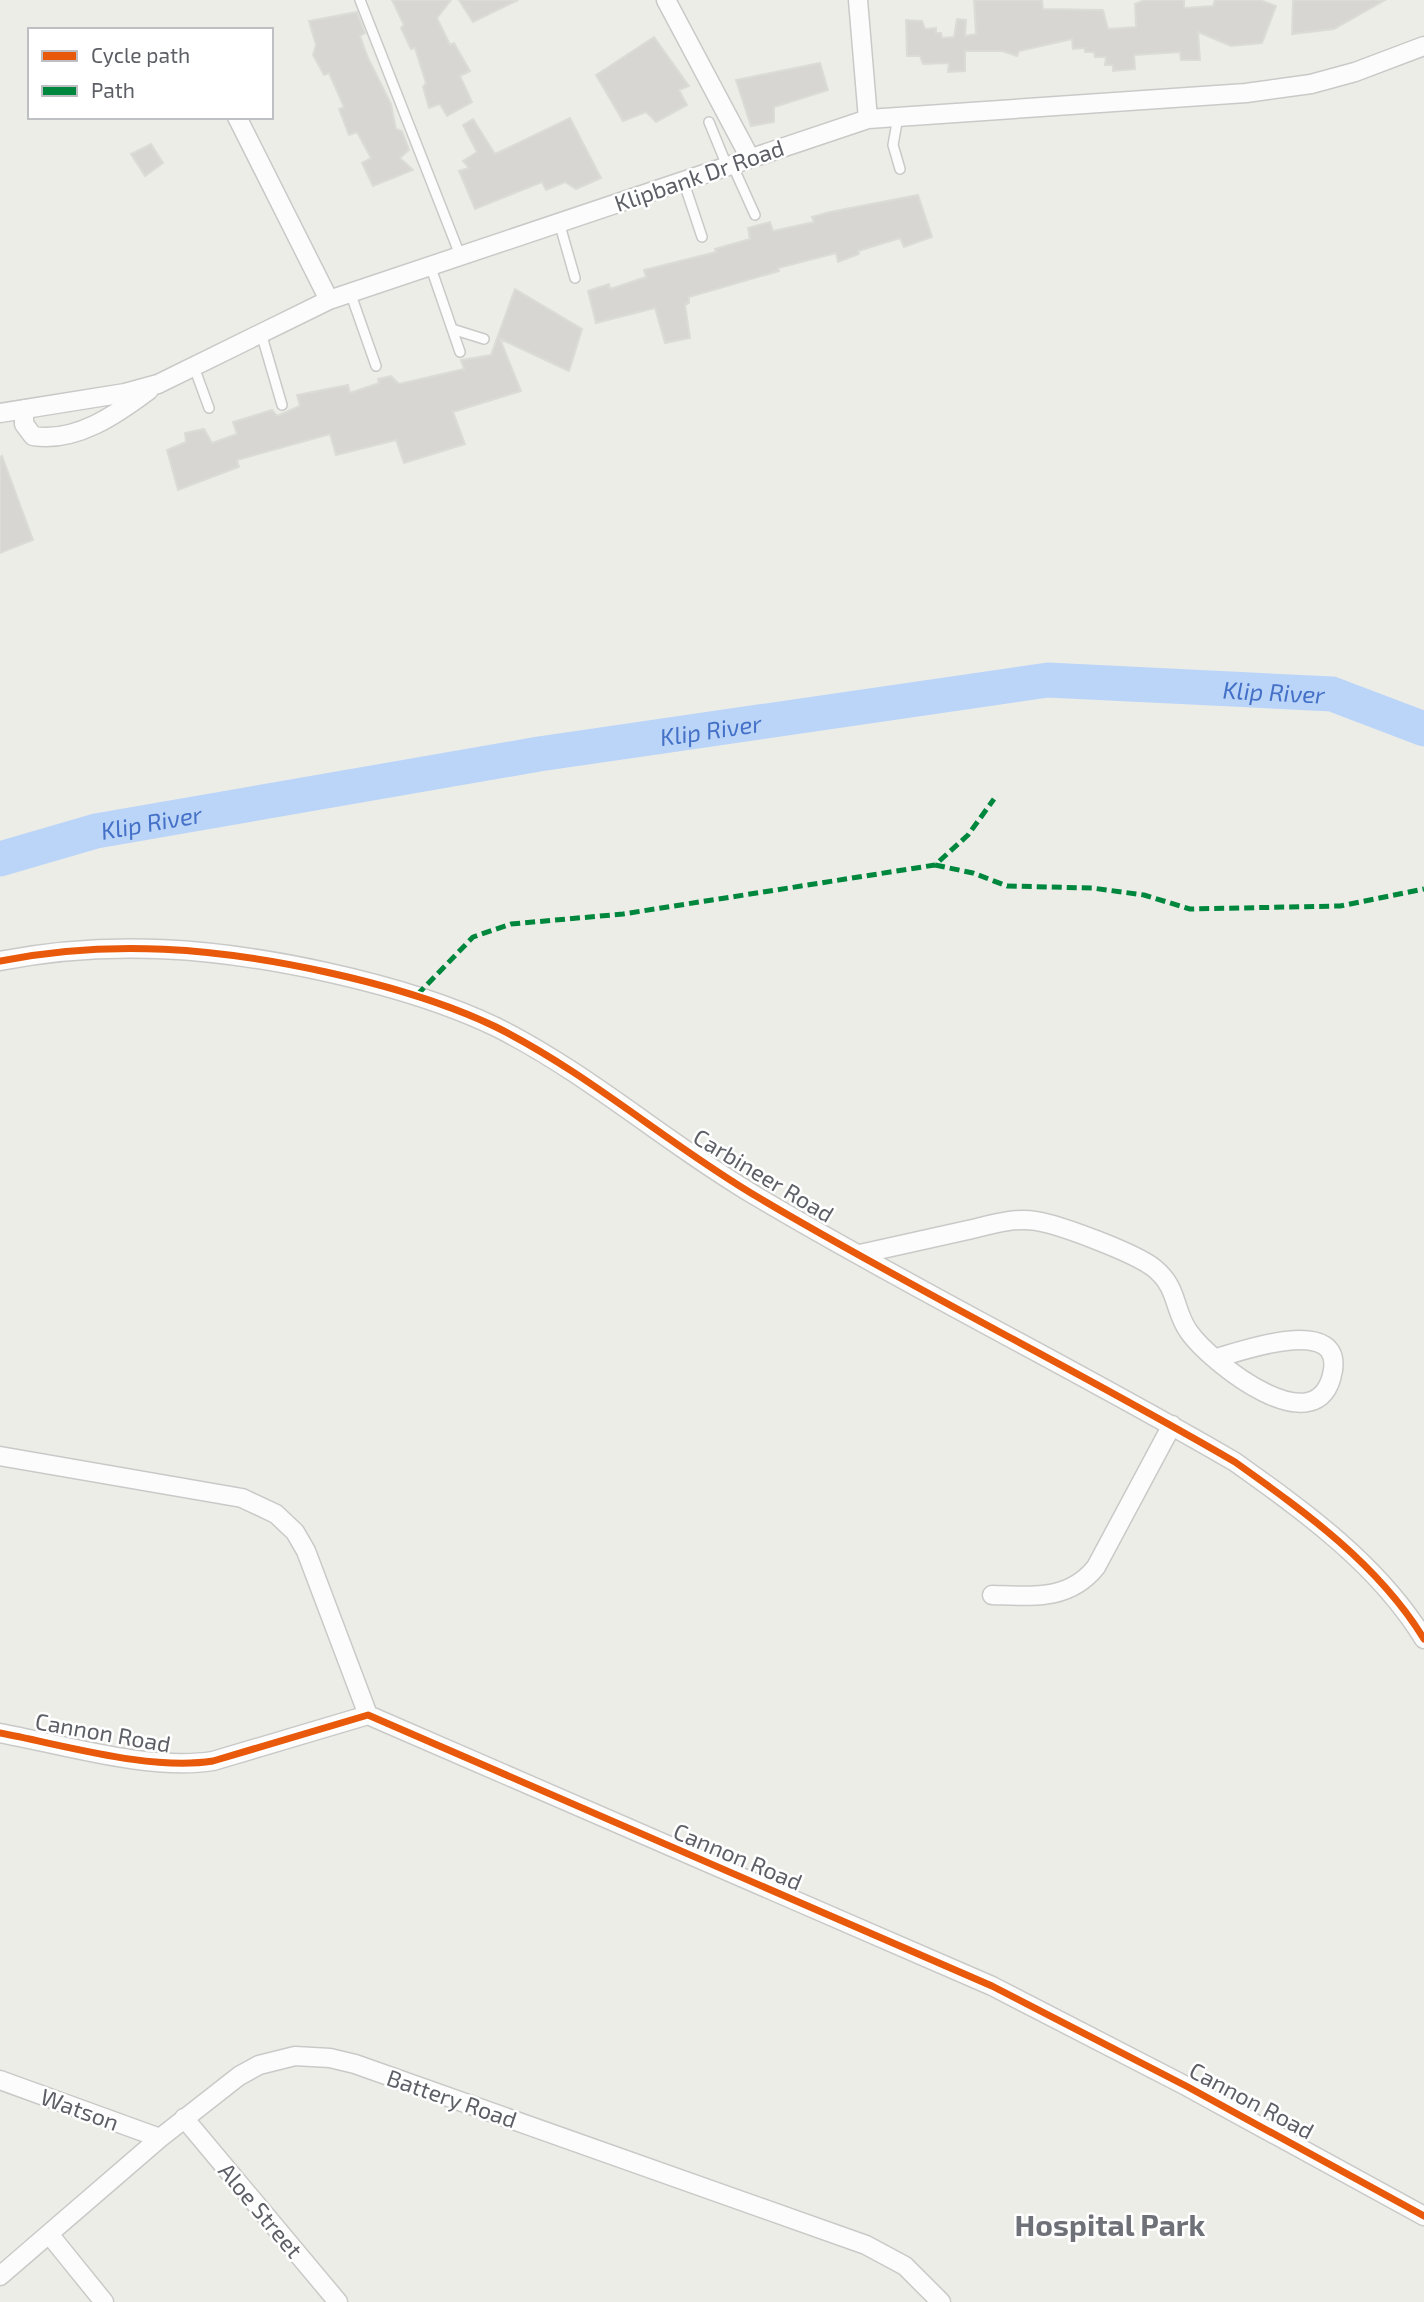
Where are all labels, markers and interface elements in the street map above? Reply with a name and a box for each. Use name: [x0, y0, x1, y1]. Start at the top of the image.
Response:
legend: [28, 28, 273, 119]
text: Cycle path: [91, 42, 190, 67]
text: Path: [91, 77, 135, 102]
street label: Klipbank Dr Road: [611, 133, 787, 217]
water label: Klip River: [1222, 674, 1326, 708]
water label: Klip River: [658, 707, 764, 751]
water label: Klip River: [98, 798, 204, 844]
street label: Carbineer Road: [689, 1122, 839, 1228]
street label: Cannon Road: [33, 1706, 173, 1758]
street label: Cannon Road: [669, 1816, 807, 1896]
street label: Cannon Road: [1185, 2055, 1319, 2145]
street label: Battery Road: [383, 2063, 521, 2133]
street label: Watson: [37, 2082, 123, 2136]
street label: Aloe Street: [213, 2157, 309, 2263]
district label: Hospital Park: [1015, 2206, 1206, 2242]

